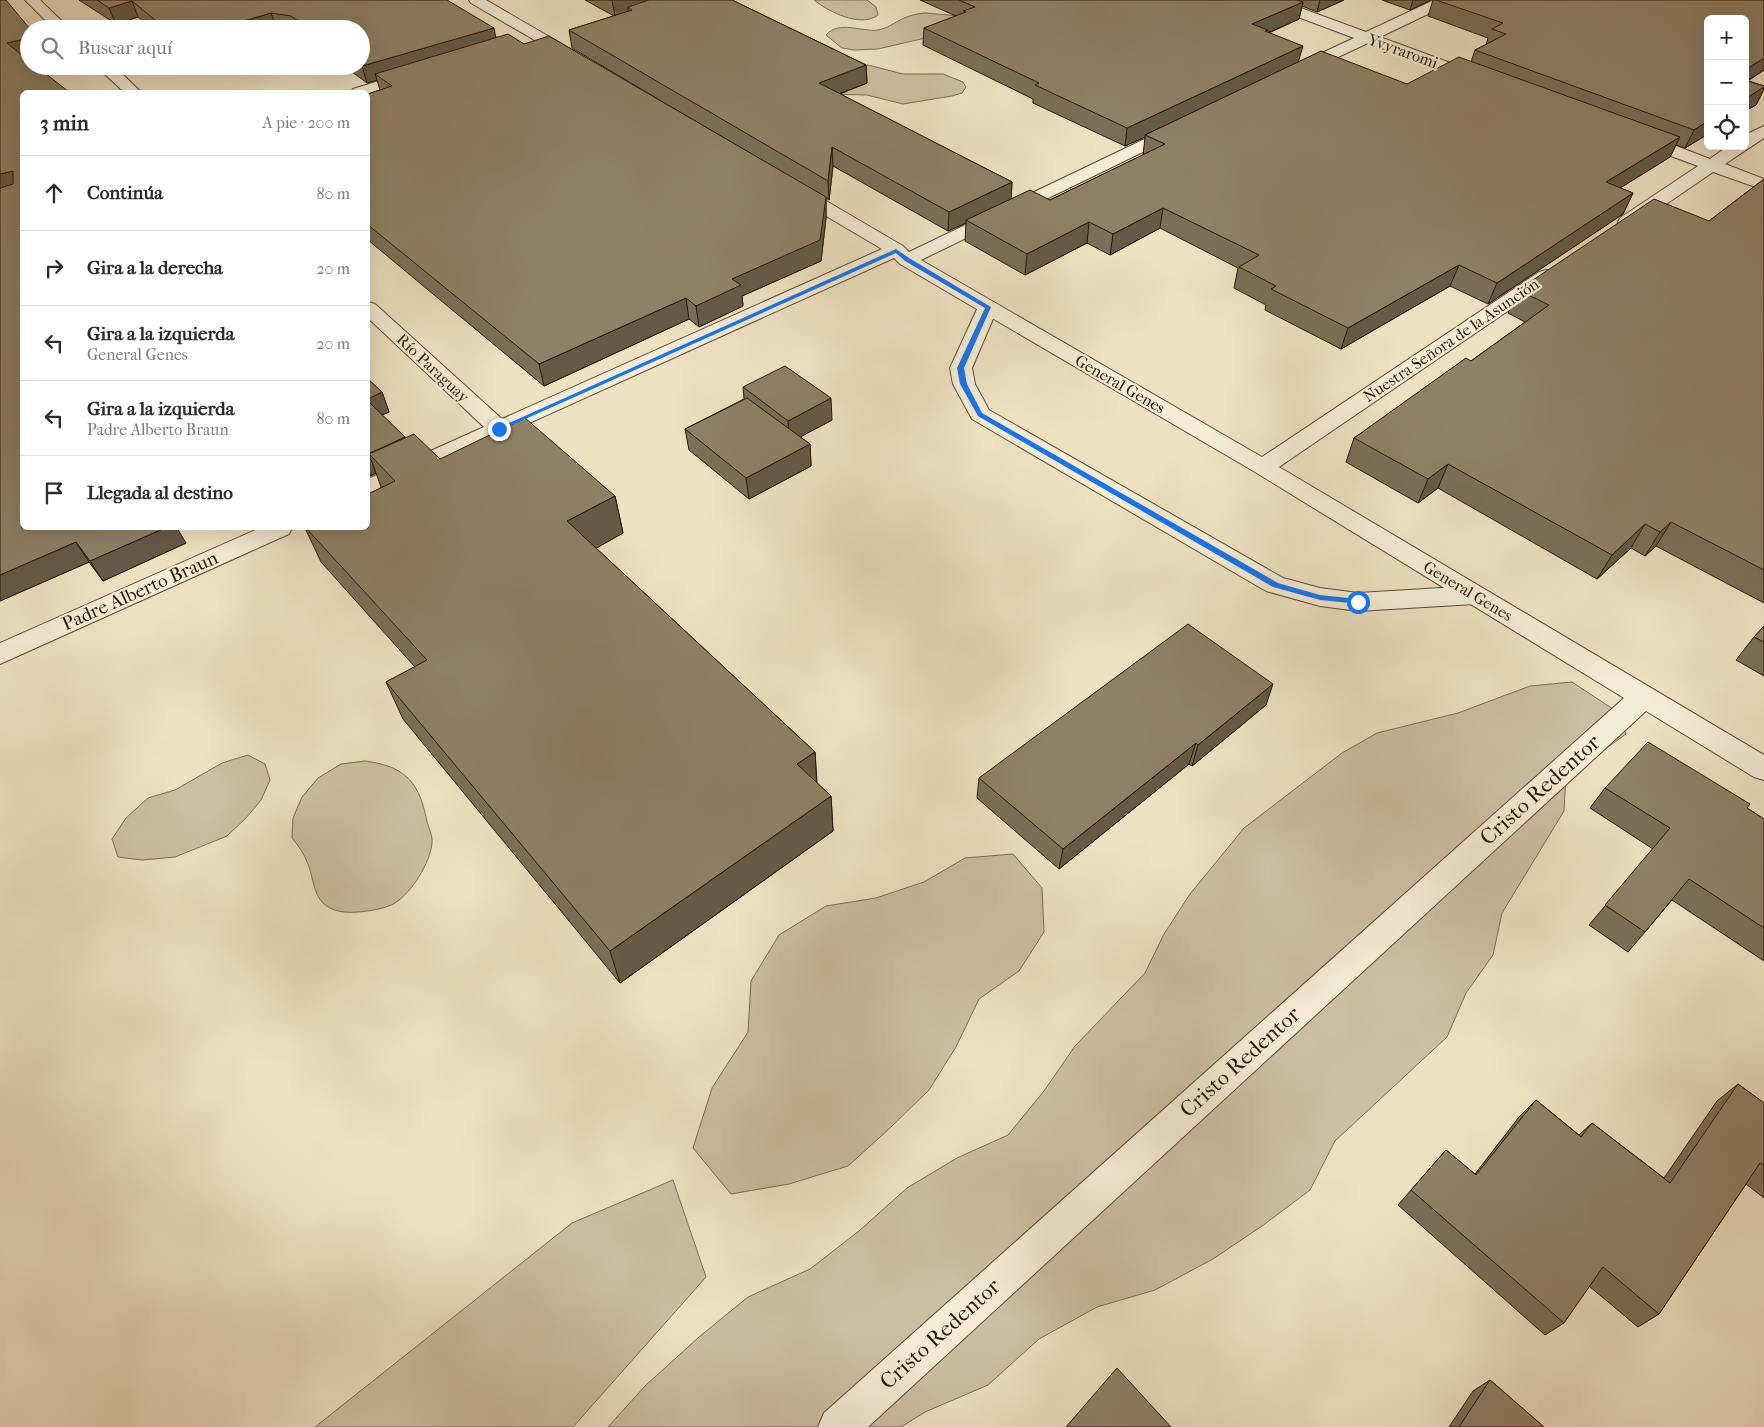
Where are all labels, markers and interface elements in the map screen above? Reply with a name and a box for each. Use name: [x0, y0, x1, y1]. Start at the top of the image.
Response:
map controls: [1704, 15, 1749, 150]
button: +: [1704, 15, 1749, 60]
search box: [20, 20, 370, 75]
street label: Yvyraromi: [1364, 29, 1441, 73]
icon: search: [38, 34, 66, 62]
text: Buscar aquí: [78, 37, 172, 59]
button: −: [1704, 60, 1749, 105]
button: locate: [1704, 105, 1749, 150]
text: 3 min: [40, 111, 89, 135]
text: A pie · 200 m: [262, 113, 350, 132]
icon: ahead: [40, 179, 68, 207]
text: Continúa: [87, 182, 163, 204]
text: 80 m: [316, 184, 350, 203]
icon: right: [40, 254, 68, 282]
text: Gira a la derecha: [87, 257, 223, 279]
text: 20 m: [316, 259, 350, 278]
street label: Nuestra Señora de la Asunción: [1360, 274, 1543, 406]
text: Gira a la izquierda: [87, 323, 234, 345]
icon: left: [40, 329, 68, 357]
street label: Río Paraguay: [393, 330, 474, 407]
text: 20 m: [316, 334, 350, 353]
text: General Genes: [87, 345, 188, 364]
street label: General Genes: [1072, 351, 1168, 417]
text: Gira a la izquierda: [87, 398, 234, 420]
icon: left: [40, 404, 68, 432]
text: 80 m: [316, 409, 350, 428]
route end: [488, 418, 511, 441]
text: Padre Alberto Braun: [87, 420, 229, 439]
icon: arrive: [40, 479, 68, 507]
text: Llegada al destino: [87, 482, 233, 504]
street label: Padre Alberto Braun: [59, 547, 221, 635]
street label: General Genes: [1420, 557, 1516, 625]
route start: [1347, 591, 1370, 614]
street label: Cristo Redentor: [1475, 729, 1606, 851]
street label: Cristo Redentor: [1175, 1001, 1306, 1123]
street label: Cristo Redentor: [875, 1273, 1006, 1395]

